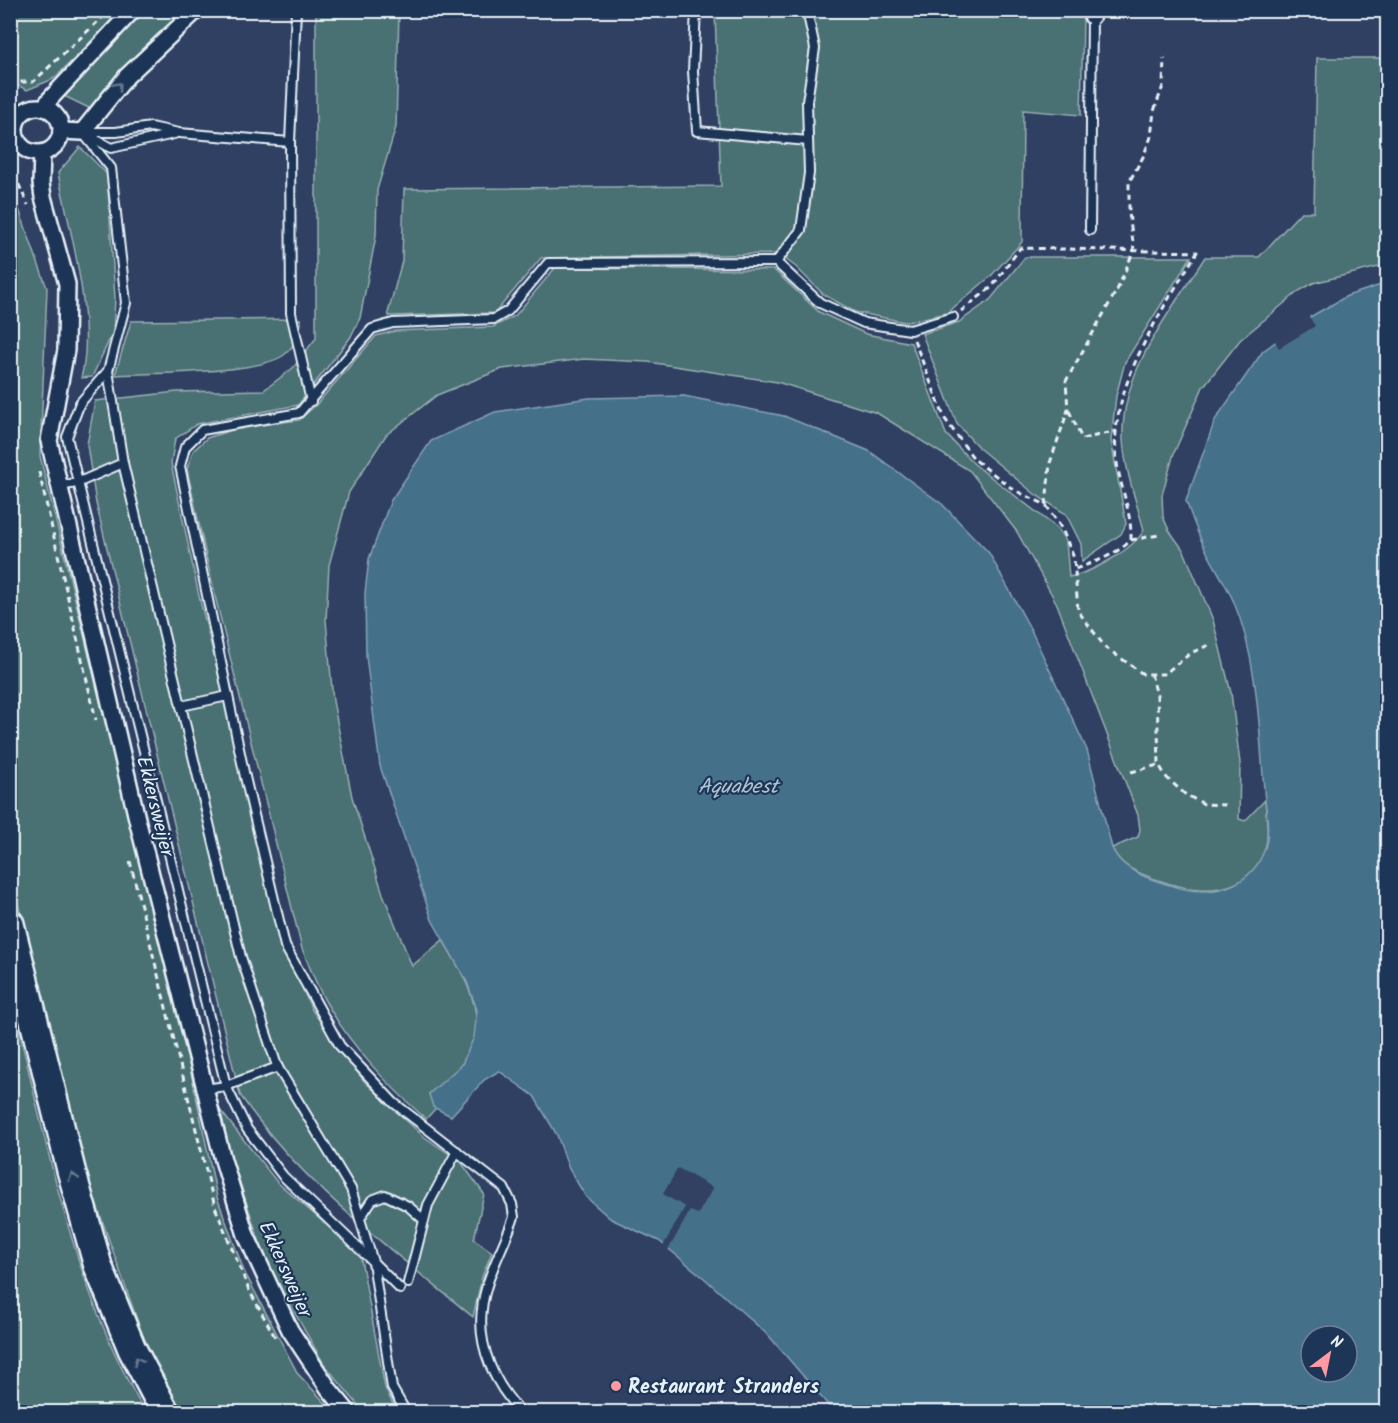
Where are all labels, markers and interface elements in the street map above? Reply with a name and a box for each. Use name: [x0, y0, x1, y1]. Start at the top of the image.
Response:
one-way arrow: [111, 82, 122, 93]
street label: Ekkersweijer: [126, 753, 182, 861]
water label: Aquabest: [698, 771, 781, 804]
one-way arrow: [68, 1172, 81, 1182]
street label: Ekkersweijer: [249, 1216, 320, 1324]
north arrow: [1299, 1324, 1359, 1384]
text: N: [1325, 1329, 1347, 1356]
one-way arrow: [134, 1356, 146, 1367]
place label: Restaurant Stranders: [628, 1372, 820, 1404]
marker: Restaurant Stranders: [609, 1379, 623, 1393]

